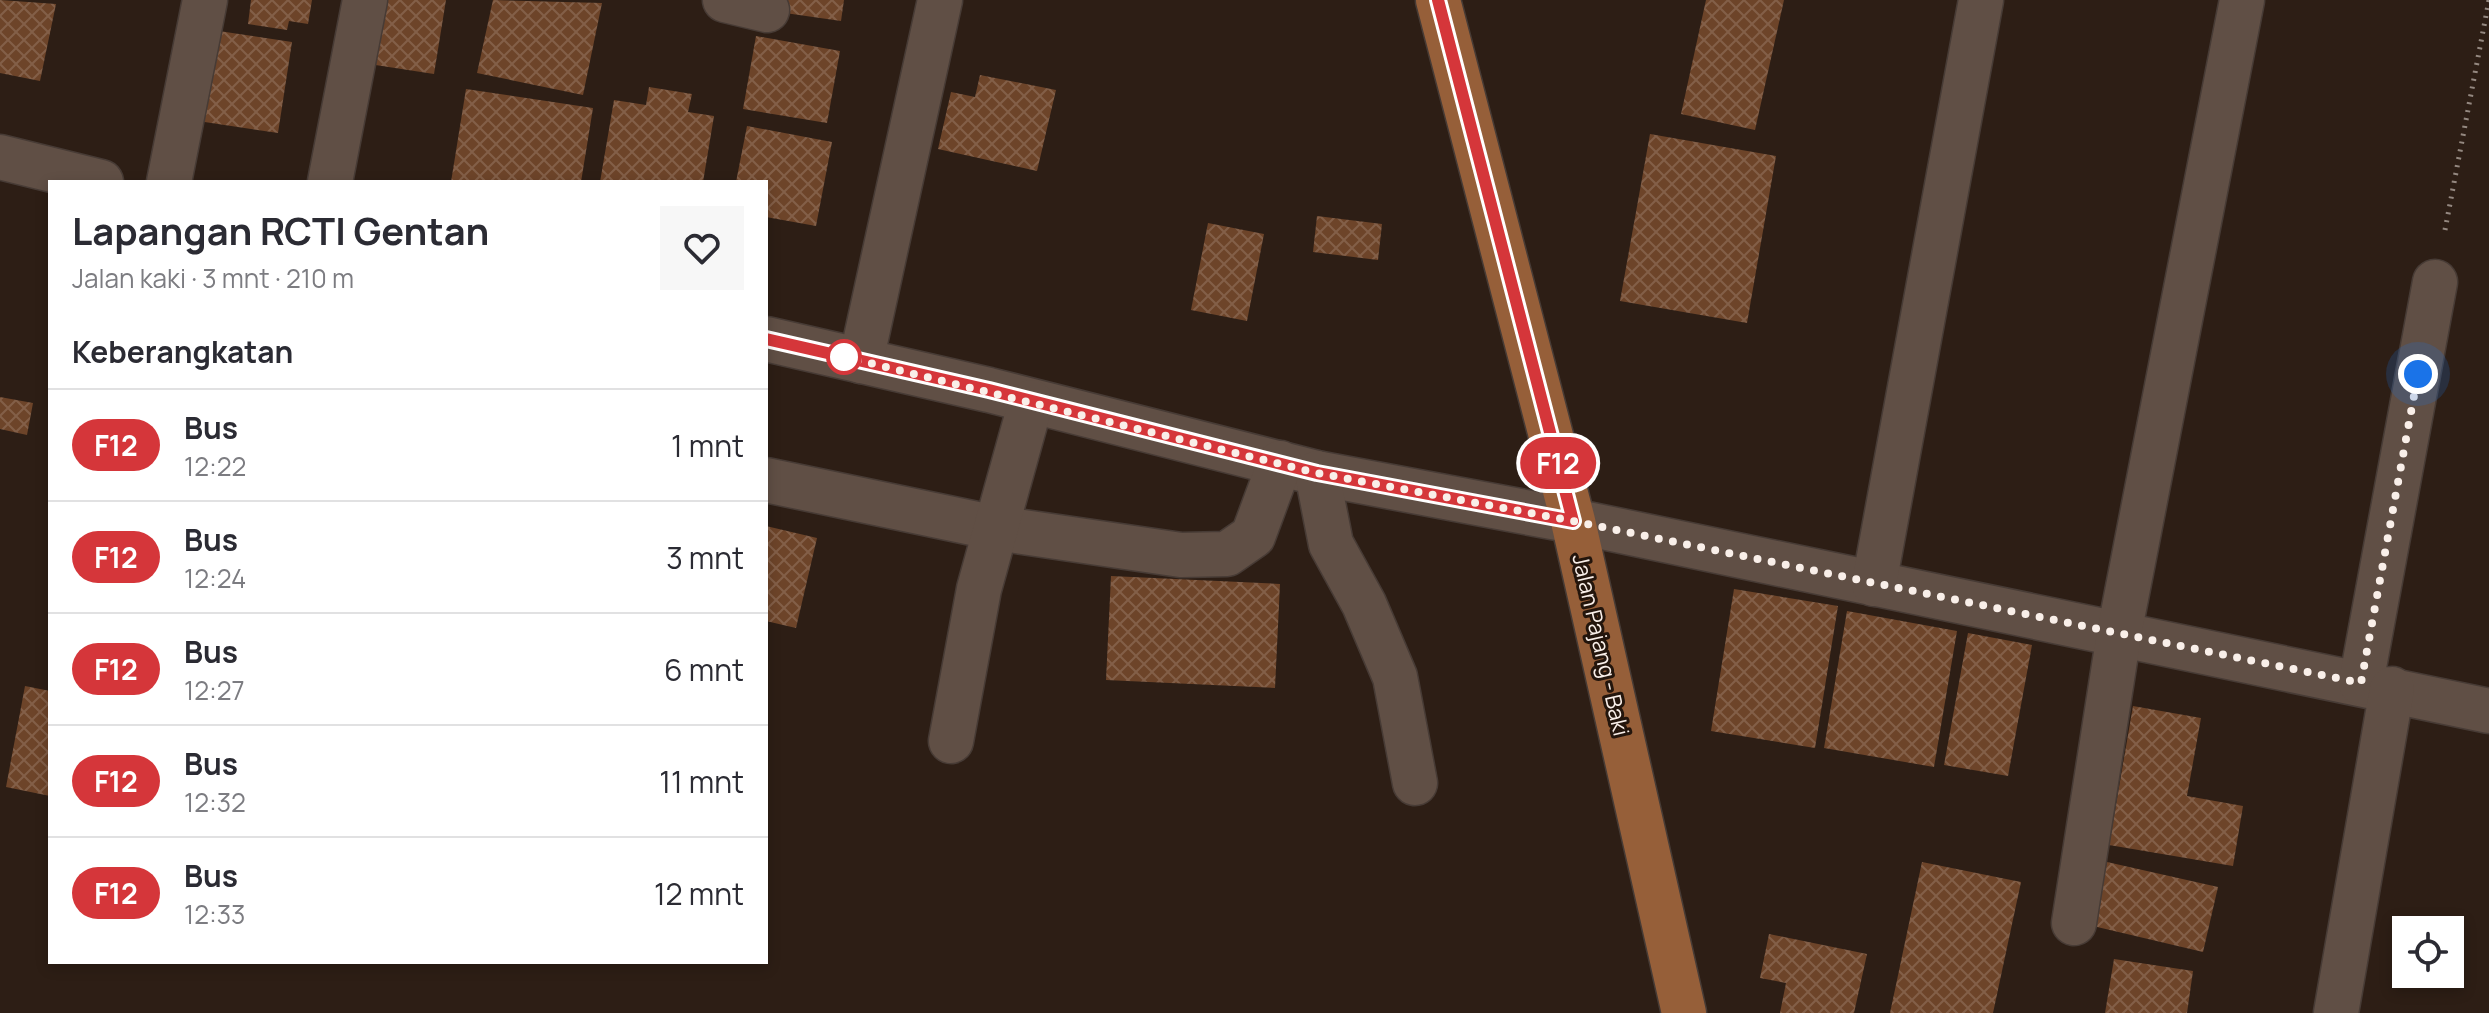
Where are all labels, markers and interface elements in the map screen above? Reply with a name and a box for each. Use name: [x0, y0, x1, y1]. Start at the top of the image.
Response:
text: Lapangan RCTI Gentan: [72, 204, 489, 256]
button: heart: [660, 206, 744, 290]
text: Jalan kaki · 3 mnt · 210 m: [72, 260, 354, 296]
text: Keberangkatan: [72, 331, 293, 372]
unlabelled marker: [827, 340, 861, 374]
your location: [2398, 354, 2438, 394]
text: Bus: [184, 407, 238, 448]
text: 1 mnt: [671, 425, 744, 466]
text: F12: [94, 426, 138, 464]
line badge: F12: [1512, 437, 1604, 489]
text: F12: [1536, 444, 1580, 482]
text: 12:22: [184, 448, 246, 484]
text: Bus: [184, 519, 238, 560]
text: 3 mnt: [666, 537, 744, 578]
text: F12: [94, 538, 138, 576]
street label: Jalan Pajang - Baki: [1565, 551, 1637, 739]
text: 12:24: [184, 560, 246, 596]
text: Bus: [184, 631, 238, 672]
text: 6 mnt: [664, 649, 744, 690]
text: F12: [94, 650, 138, 688]
text: 12:27: [184, 672, 245, 708]
text: Bus: [184, 743, 238, 784]
text: 11 mnt: [659, 761, 744, 802]
text: F12: [94, 762, 138, 800]
text: 12:32: [184, 784, 246, 820]
text: Bus: [184, 855, 238, 896]
text: 12 mnt: [654, 873, 744, 914]
text: F12: [94, 874, 138, 912]
text: 12:33: [184, 896, 246, 932]
map controls: [2392, 916, 2464, 988]
button: locate: [2392, 916, 2464, 988]

